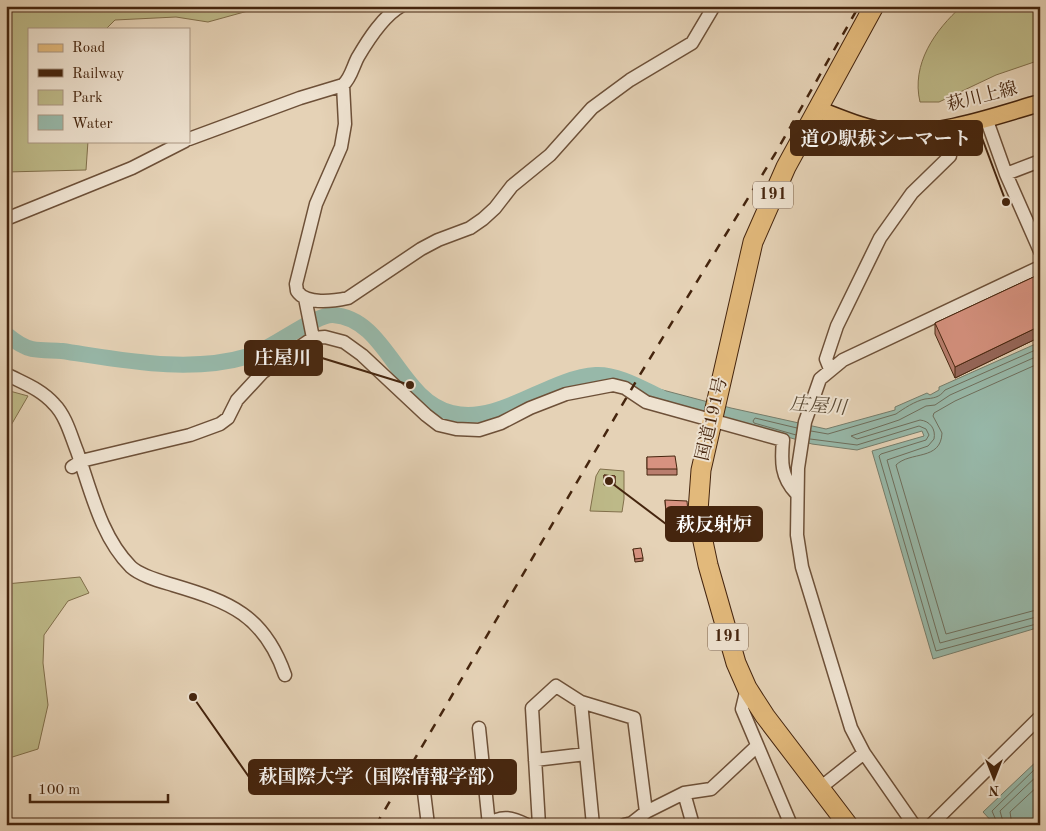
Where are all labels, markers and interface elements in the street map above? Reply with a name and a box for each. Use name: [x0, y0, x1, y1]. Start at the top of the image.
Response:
legend: [28, 28, 190, 142]
text: Road: [72, 41, 106, 56]
text: Railway: [72, 67, 125, 82]
street label: 萩川上線: [944, 78, 1019, 114]
text: Park: [72, 91, 103, 106]
text: Water: [72, 117, 113, 132]
callout: 道の駅萩シーマート: [791, 121, 982, 155]
text: 道の駅萩シーマート: [800, 128, 972, 150]
road number: 191: [753, 182, 793, 208]
callout: 庄屋川: [245, 341, 322, 375]
text: 庄屋川: [254, 347, 312, 369]
street label: 国道191号: [692, 375, 730, 463]
water label: 庄屋川: [789, 393, 849, 419]
callout: 萩反射炉: [666, 507, 762, 541]
text: 萩反射炉: [676, 514, 752, 536]
road number: 191: [708, 624, 748, 650]
north arrow: [968, 754, 1018, 804]
callout: 萩国際大学（国際情報学部）: [249, 760, 516, 794]
text: 萩国際大学（国際情報学部）: [258, 766, 506, 788]
scale bar: [30, 771, 168, 803]
text: 100 m: [38, 783, 80, 798]
text: N: [988, 783, 999, 797]

